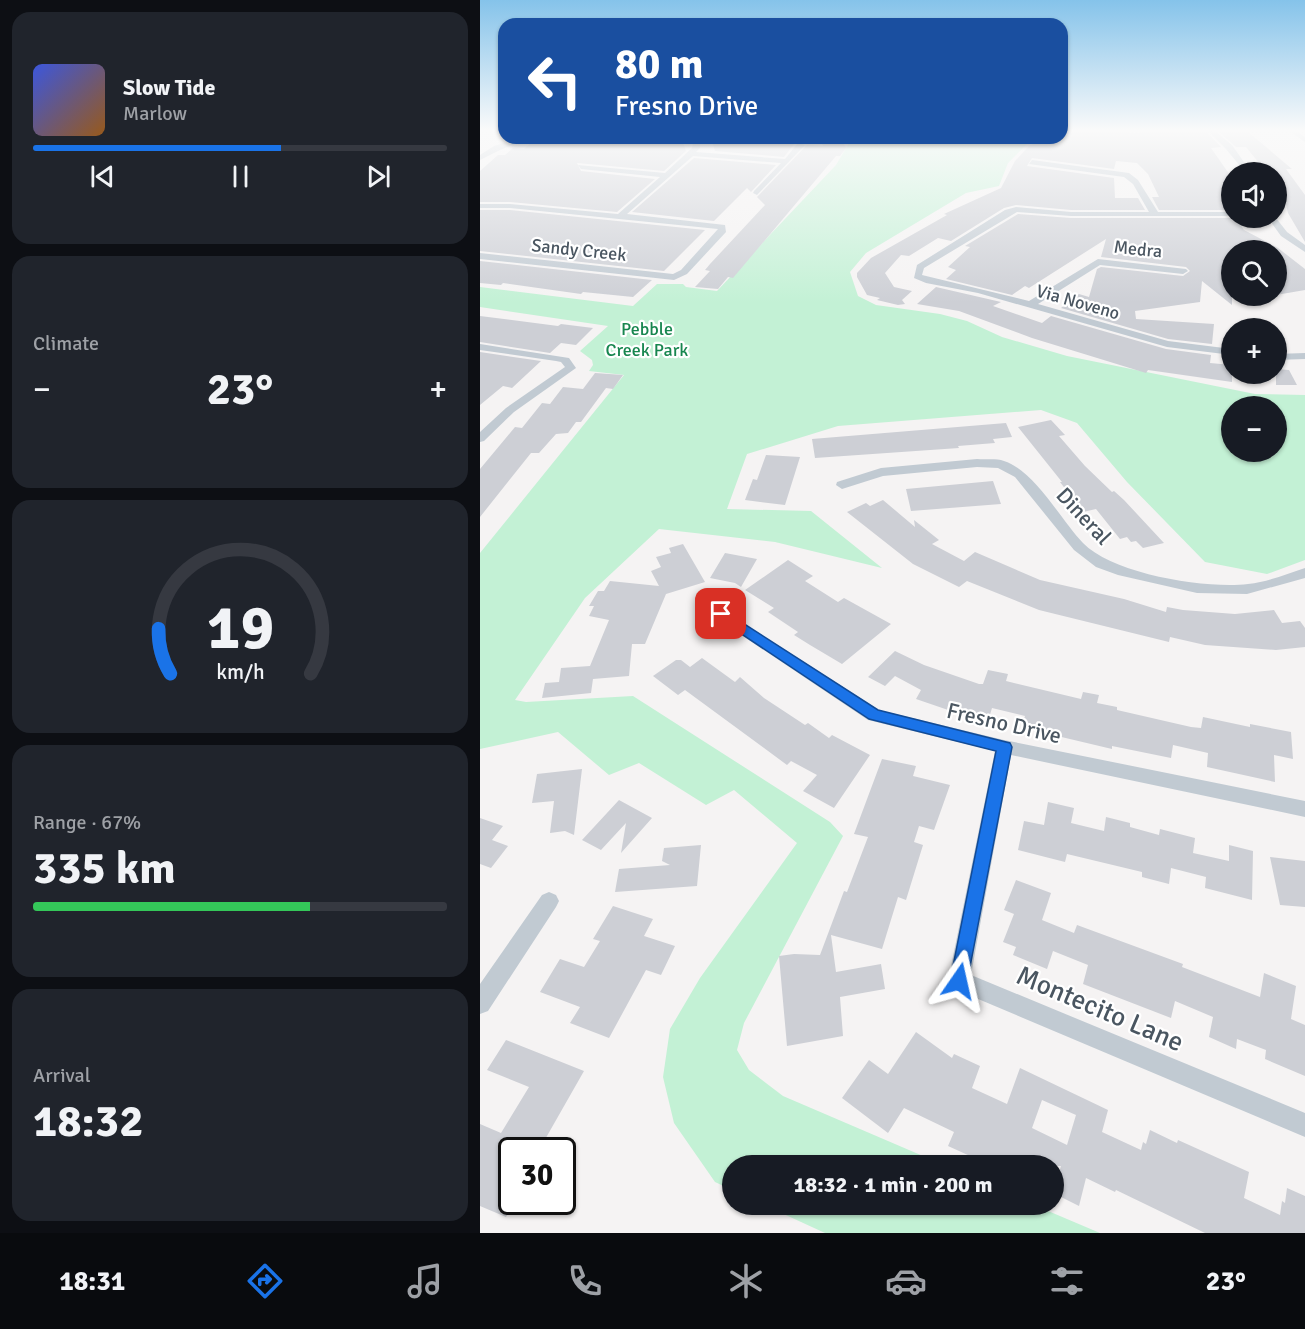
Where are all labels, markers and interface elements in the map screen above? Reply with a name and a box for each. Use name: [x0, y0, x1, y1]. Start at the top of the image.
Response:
text: 80 m: [615, 39, 704, 90]
icon: left: [516, 42, 594, 120]
text: Slow Tide: [123, 74, 215, 101]
text: Fresno Drive: [615, 90, 758, 123]
text: Marlow: [123, 101, 187, 126]
icon: previous: [86, 160, 119, 193]
icon: pause: [224, 160, 257, 193]
icon: next: [362, 160, 395, 193]
map controls: [1221, 162, 1287, 462]
button: sound: [1221, 162, 1287, 228]
street label: Sandy Creek: [531, 234, 627, 266]
street label: Medra: [1113, 236, 1163, 262]
button: search: [1221, 240, 1287, 306]
street label: Via Noveno: [1034, 280, 1122, 324]
park label: Pebble Creek Park: [606, 318, 688, 361]
button: +: [1221, 318, 1287, 384]
text: Climate: [33, 331, 99, 356]
text: 23°: [207, 362, 273, 417]
text: −: [33, 369, 51, 410]
text: +: [429, 369, 447, 410]
button: −: [1221, 396, 1287, 462]
street label: Dineral: [1051, 482, 1117, 550]
pin: [695, 588, 746, 639]
text: 19: [206, 589, 274, 666]
icon: arrive: [704, 597, 737, 630]
text: km/h: [216, 659, 264, 685]
street label: Fresno Drive: [944, 697, 1064, 749]
text: Range · 67%: [33, 810, 141, 835]
text: 335 km: [33, 841, 176, 896]
position arrow: [927, 949, 991, 1013]
street label: Montecito Lane: [1011, 959, 1189, 1059]
text: Arrival: [33, 1063, 91, 1088]
text: 18:32: [33, 1094, 143, 1149]
speed limit sign: 30: [498, 1137, 576, 1215]
text: 18:32 · 1 min · 200 m: [793, 1171, 993, 1198]
icon: directions: [244, 1260, 286, 1302]
icon: music: [404, 1260, 446, 1302]
icon: phone: [564, 1260, 606, 1302]
icon: climate: [725, 1260, 767, 1302]
icon: car: [885, 1260, 927, 1302]
icon: filters: [1046, 1260, 1088, 1302]
text: 18:31: [59, 1265, 125, 1298]
text: 23°: [1206, 1265, 1246, 1298]

